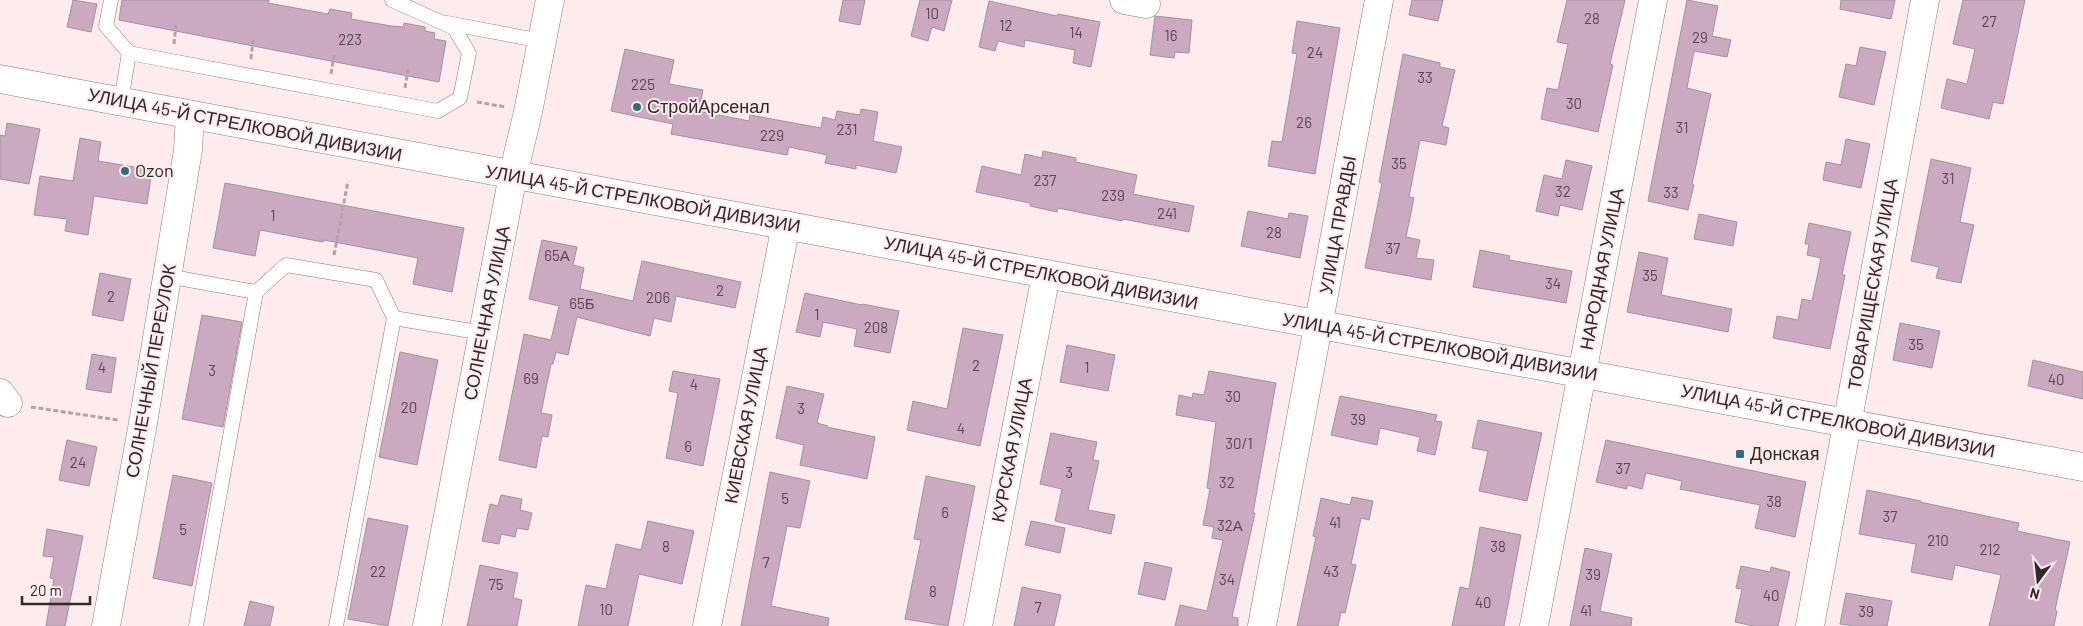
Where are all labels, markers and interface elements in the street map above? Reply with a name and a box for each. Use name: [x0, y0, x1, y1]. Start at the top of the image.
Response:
house number: 10: [925, 4, 939, 22]
house number: 28: [1584, 9, 1600, 27]
house number: 27: [1981, 12, 1997, 30]
house number: 12: [999, 16, 1013, 34]
house number: 14: [1069, 23, 1083, 41]
house number: 16: [1165, 26, 1177, 44]
house number: 29: [1692, 28, 1708, 46]
house number: 223: [338, 30, 362, 48]
house number: 24: [1307, 43, 1323, 61]
house number: 33: [1417, 68, 1433, 86]
house number: 225: [631, 75, 655, 93]
street label: УЛИЦА 45-Й СТРЕЛКОВОЙ ДИВИЗИИ: [86, 83, 404, 165]
house number: 30: [1566, 94, 1582, 112]
place label: СтройАрсенал: [647, 95, 770, 117]
marker: СтройАрсенал: [631, 101, 643, 113]
house number: 26: [1296, 113, 1312, 131]
house number: 31: [1676, 118, 1688, 136]
house number: 231: [837, 120, 857, 138]
house number: 229: [760, 126, 784, 144]
street label: УЛИЦА ПРАВДЫ: [1314, 154, 1360, 296]
house number: 35: [1391, 154, 1407, 172]
place label: Ozon: [135, 159, 174, 181]
street label: УЛИЦА 45-Й СТРЕЛКОВОЙ ДИВИЗИИ: [484, 159, 802, 237]
marker: Ozon: [119, 165, 131, 177]
house number: 31: [1942, 169, 1954, 187]
house number: 237: [1034, 171, 1056, 189]
street label: ТОВАРИЩЕСКАЯ УЛИЦА: [1843, 176, 1901, 391]
house number: 32: [1555, 182, 1571, 200]
house number: 33: [1663, 183, 1679, 201]
house number: 239: [1101, 186, 1125, 204]
street label: НАРОДНАЯ УЛИЦА: [1574, 186, 1628, 352]
house number: 241: [1157, 204, 1177, 222]
house number: 1: [270, 206, 276, 224]
street label: СОЛНЕЧНАЯ УЛИЦА: [458, 223, 514, 402]
house number: 28: [1266, 223, 1282, 241]
street label: УЛИЦА 45-Й СТРЕЛКОВОЙ ДИВИЗИИ: [882, 231, 1200, 313]
house number: 37: [1386, 239, 1400, 257]
house number: 65А: [544, 246, 570, 264]
street label: СОЛНЕЧНЫЙ ПЕРЕУЛОК: [120, 262, 180, 479]
house number: 35: [1642, 266, 1658, 284]
house number: 34: [1545, 274, 1561, 292]
house number: 2: [716, 281, 724, 299]
house number: 2: [107, 287, 115, 305]
house number: 206: [646, 288, 670, 306]
house number: 65Б: [569, 294, 595, 312]
house number: 1: [814, 305, 820, 323]
street label: УЛИЦА 45-Й СТРЕЛКОВОЙ ДИВИЗИИ: [1281, 307, 1599, 385]
house number: 208: [864, 318, 888, 336]
house number: 35: [1908, 335, 1924, 353]
street label: КИЕВСКАЯ УЛИЦА: [719, 344, 771, 505]
house number: 2: [972, 356, 980, 374]
house number: 4: [98, 358, 106, 376]
house number: 1: [1084, 358, 1090, 376]
house number: 3: [208, 361, 216, 379]
house number: 69: [523, 369, 539, 387]
house number: 40: [2048, 370, 2064, 388]
house number: 4: [690, 375, 698, 393]
street label: КУРСКАЯ УЛИЦА: [986, 376, 1036, 524]
street label: УЛИЦА 45-Й СТРЕЛКОВОЙ ДИВИЗИИ: [1679, 379, 1997, 461]
house number: 30: [1225, 387, 1241, 405]
house number: 20: [401, 398, 417, 416]
house number: 3: [797, 399, 805, 417]
house number: 39: [1350, 410, 1366, 428]
house number: 4: [957, 419, 965, 437]
house number: 30/1: [1225, 434, 1253, 452]
house number: 6: [684, 437, 692, 455]
place label: Донская: [1750, 442, 1819, 464]
marker: Донская: [1734, 448, 1746, 460]
house number: 24: [70, 453, 86, 471]
house number: 37: [1616, 459, 1630, 477]
house number: 3: [1065, 463, 1073, 481]
house number: 32: [1219, 473, 1235, 491]
house number: 5: [781, 489, 789, 507]
house number: 38: [1766, 492, 1782, 510]
house number: 6: [941, 503, 949, 521]
house number: 37: [1883, 507, 1897, 525]
house number: 41: [1329, 513, 1341, 531]
house number: 32А: [1217, 516, 1243, 534]
house number: 5: [179, 520, 187, 538]
house number: 210: [1927, 531, 1949, 549]
house number: 8: [662, 537, 670, 555]
house number: 38: [1490, 537, 1506, 555]
house number: 212: [1979, 540, 2001, 558]
house number: 7: [762, 553, 770, 571]
north arrow: [2013, 556, 2063, 606]
house number: 22: [370, 562, 386, 580]
house number: 43: [1323, 562, 1339, 580]
house number: 39: [1585, 565, 1601, 583]
house number: 34: [1219, 570, 1235, 588]
scale bar: [22, 574, 90, 606]
house number: 75: [489, 575, 503, 593]
text: 20 m: [30, 581, 62, 599]
house number: 8: [929, 582, 937, 600]
text: N: [2028, 585, 2041, 603]
house number: 40: [1763, 586, 1779, 604]
house number: 40: [1475, 593, 1491, 611]
house number: 7: [1034, 598, 1042, 616]
house number: 10: [599, 600, 613, 618]
house number: 41: [1580, 601, 1592, 619]
house number: 39: [1858, 602, 1874, 620]

